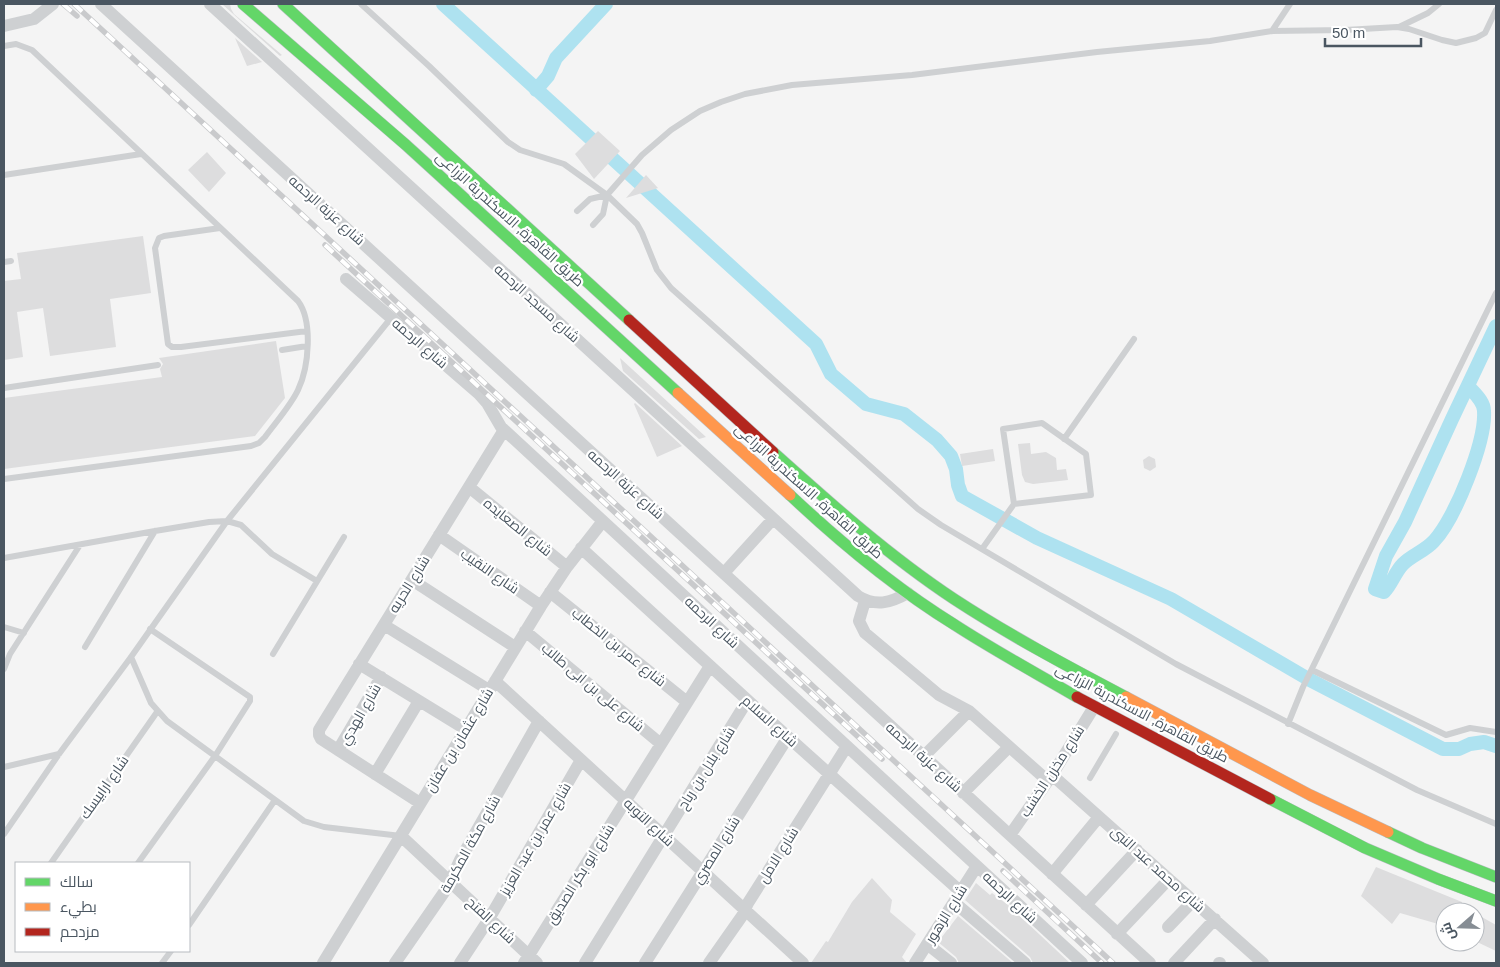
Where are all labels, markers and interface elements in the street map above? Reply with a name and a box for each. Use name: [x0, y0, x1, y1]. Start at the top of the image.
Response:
scale bar: [1325, 15, 1421, 47]
text: 50 m: [1332, 24, 1365, 41]
street label: طريق القاهرة, الاسكندرية الزراعى: [432, 148, 587, 290]
street label: شارع عزبة الرحمه: [285, 172, 368, 249]
street label: شارع مسجد الرحمه: [490, 261, 583, 346]
street label: شارع الرحمه: [388, 315, 451, 372]
street label: طريق القاهرة, الاسكندرية الزراعى: [731, 420, 886, 562]
street label: شارع عزبة الرحمه: [584, 446, 667, 523]
street label: شارع الصعايده: [480, 495, 555, 560]
street label: شارع النقيب: [457, 545, 522, 598]
street label: شارع الحريه: [385, 553, 434, 616]
street label: شارع الرحمه: [681, 593, 742, 652]
street label: شارع عمر بن الخطاب: [568, 604, 669, 690]
street label: شارع على بن ابى طالب: [538, 639, 648, 735]
street label: طريق القاهرة, الاسكندرية الزراعى: [1052, 661, 1231, 766]
street label: شارع الهدي: [336, 681, 387, 749]
street label: شارع عثمان بن عفان: [422, 685, 497, 795]
street label: شارع السلام: [738, 692, 801, 751]
street label: شارع عزبة الرحمه: [882, 719, 965, 796]
street label: شارع مخزن الخشب: [1017, 722, 1088, 820]
street label: شارع بلال بن رباح: [674, 724, 739, 813]
street label: شارع ارابيسك: [76, 752, 132, 822]
street label: شارع عمر بن عبد العزيز: [496, 780, 575, 900]
street label: شارع مكة المكرمة: [437, 793, 504, 896]
street label: شارع التوبه: [620, 795, 677, 850]
street label: شارع المصري: [689, 813, 746, 889]
street label: شارع ابو بكر الصديق: [543, 821, 618, 927]
street label: شارع محمد عبد النبى: [1107, 823, 1208, 916]
street label: شارع الامل: [755, 824, 802, 886]
legend: [15, 862, 190, 952]
street label: شارع الرحمه: [979, 868, 1040, 927]
text: سالك: [60, 873, 93, 890]
street label: شارع الزهور: [921, 882, 971, 947]
street label: شارع الفتح: [463, 894, 519, 947]
text: بطيء: [60, 898, 97, 919]
north arrow: [1435, 902, 1485, 952]
text: ش: [1437, 920, 1459, 943]
text: مزدحم: [60, 923, 100, 942]

